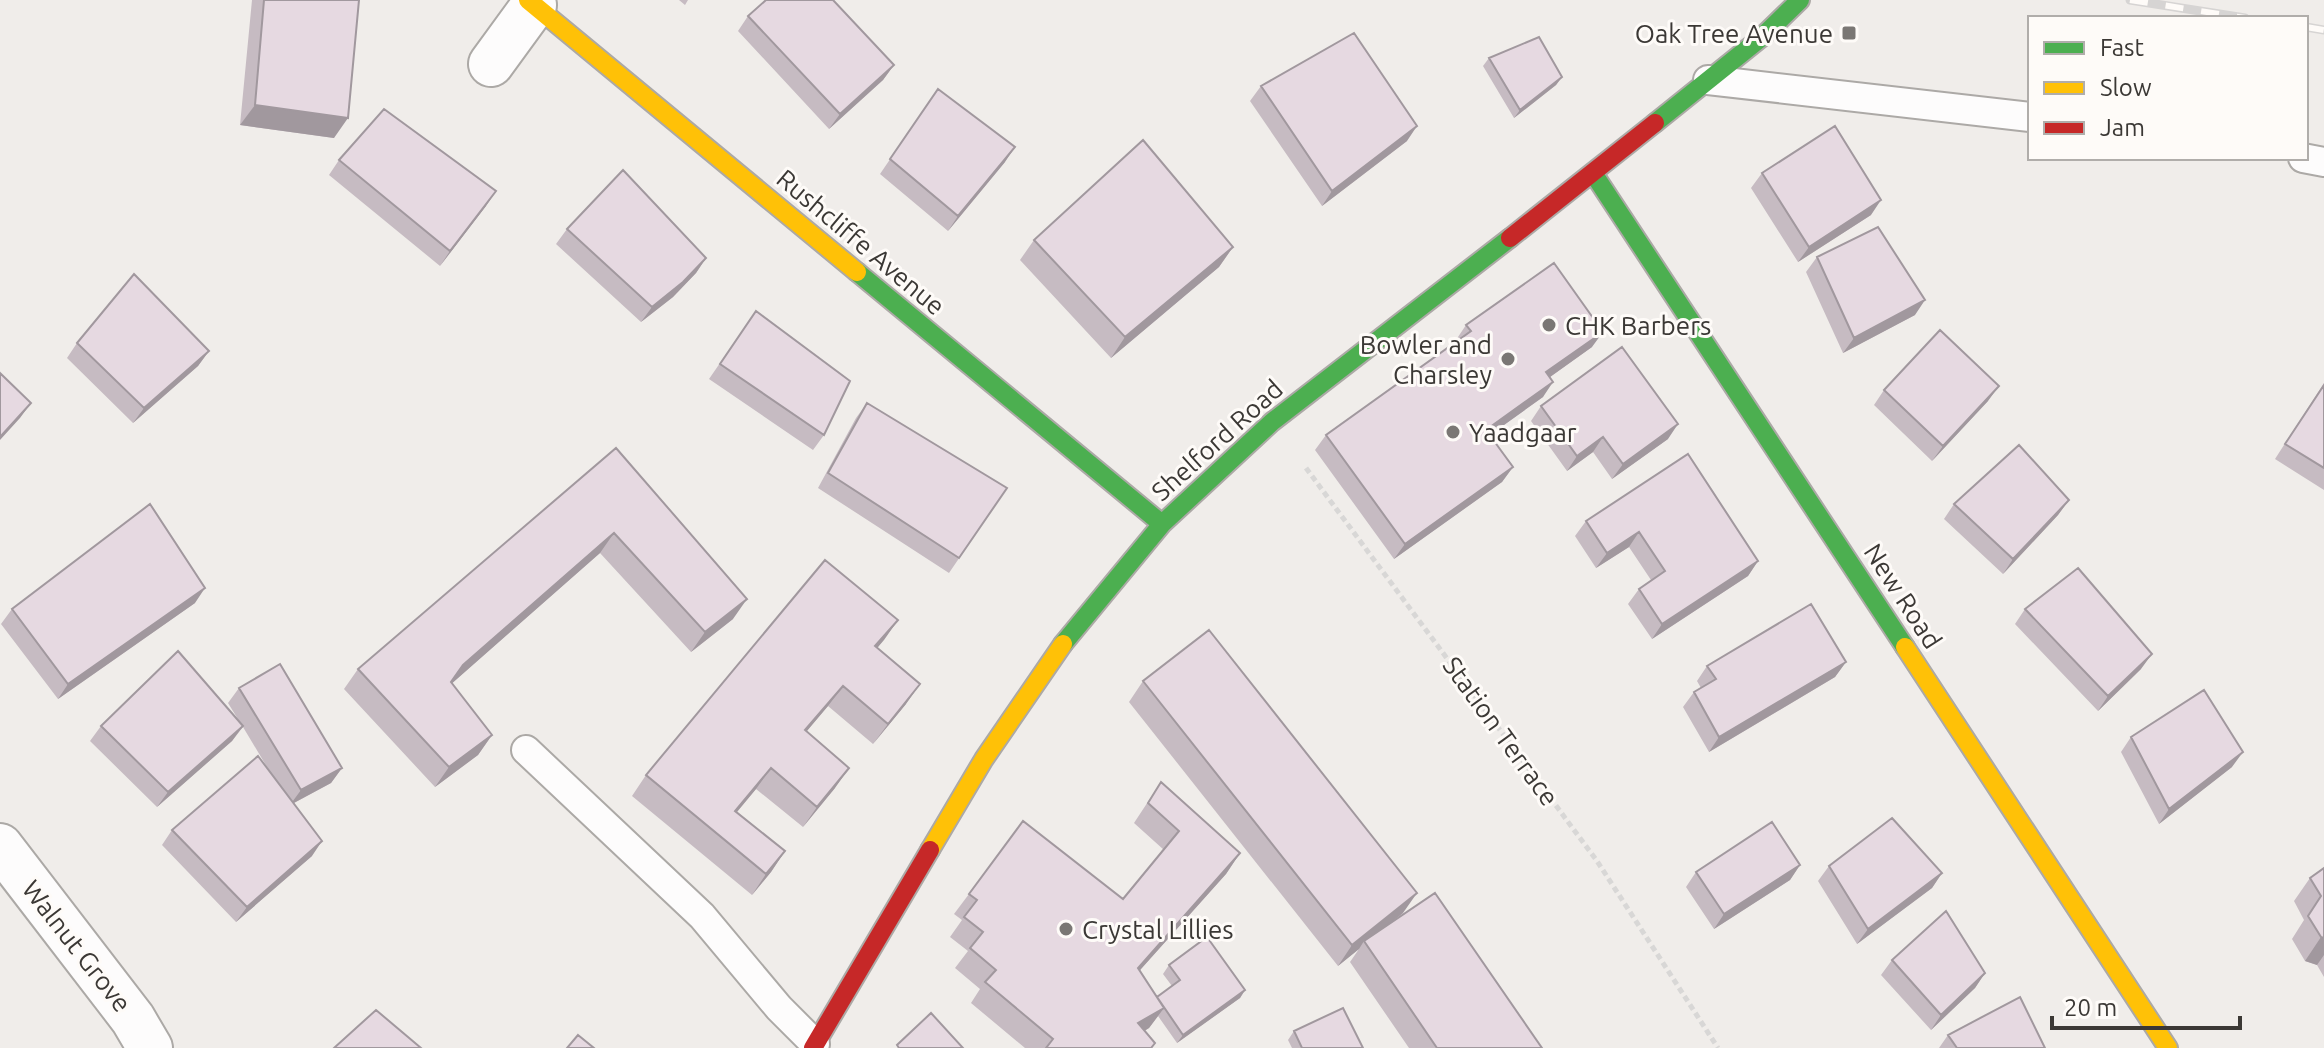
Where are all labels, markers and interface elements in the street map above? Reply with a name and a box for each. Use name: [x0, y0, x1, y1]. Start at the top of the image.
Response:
legend: [2028, 16, 2308, 160]
place label: Oak Tree Avenue: [1635, 19, 1833, 48]
marker: Oak Tree Avenue: [1840, 24, 1858, 42]
text: Fast: [2100, 34, 2144, 61]
text: Slow: [2100, 74, 2152, 101]
text: Jam: [2100, 114, 2145, 141]
street label: Rushcliffe Avenue: [771, 163, 951, 321]
place label: CHK Barbers: [1565, 311, 1711, 340]
marker: CHK Barbers: [1540, 316, 1558, 334]
place label: Bowler and Charsley: [1360, 330, 1492, 389]
marker: Bowler and Charsley: [1499, 350, 1517, 368]
street label: Shelford Road: [1146, 374, 1288, 506]
place label: Yaadgaar: [1469, 418, 1577, 447]
marker: Yaadgaar: [1444, 423, 1462, 441]
street label: New Road: [1858, 538, 1948, 654]
street label: Station Terrace: [1437, 651, 1565, 811]
street label: Walnut Grove: [17, 875, 137, 1017]
place label: Crystal Lillies: [1082, 915, 1234, 944]
marker: Crystal Lillies: [1057, 920, 1075, 938]
scale bar: [2052, 980, 2240, 1030]
text: 20 m: [2064, 994, 2117, 1021]

